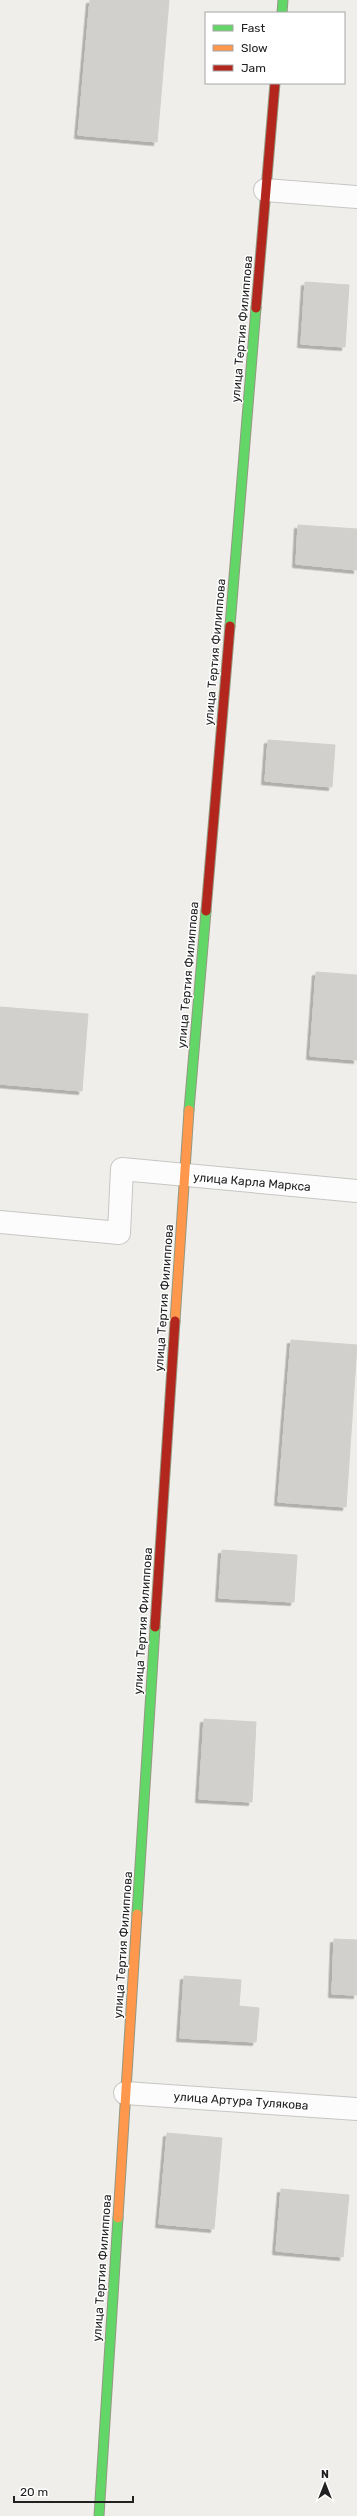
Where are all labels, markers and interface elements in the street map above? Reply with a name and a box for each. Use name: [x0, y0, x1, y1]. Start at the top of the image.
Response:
legend: [205, 12, 345, 84]
text: Fast: [241, 21, 265, 35]
text: Slow: [241, 41, 268, 55]
text: Jam: [241, 61, 266, 75]
street label: улица Тертия Филиппова: [229, 255, 255, 403]
street label: улица Тертия Филиппова: [202, 578, 228, 726]
street label: улица Тертия Филиппова: [175, 901, 201, 1049]
street label: улица Карла Маркса: [193, 1170, 311, 1194]
street label: улица Тертия Филиппова: [152, 1224, 176, 1372]
street label: улица Тертия Филиппова: [131, 1547, 155, 1695]
street label: улица Тертия Филиппова: [111, 1871, 135, 2019]
street label: улица Артура Тулякова: [173, 2089, 309, 2113]
street label: улица Тертия Филиппова: [90, 2194, 114, 2342]
north arrow: [305, 2464, 345, 2504]
text: N: [321, 2468, 329, 2481]
scale bar: [14, 2478, 133, 2504]
text: 20 m: [20, 2485, 48, 2499]

